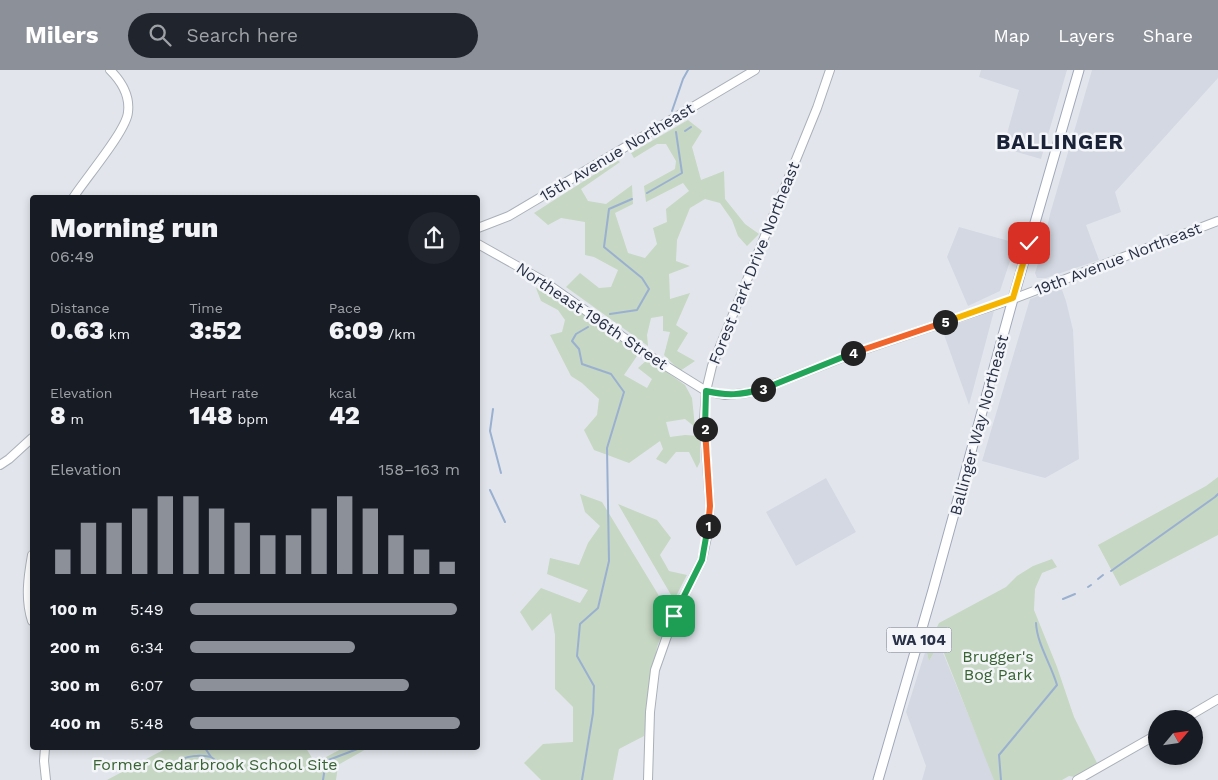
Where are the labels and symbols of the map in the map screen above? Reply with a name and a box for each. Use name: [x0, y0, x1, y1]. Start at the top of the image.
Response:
street label: 15th Avenue Northeast: [537, 98, 698, 206]
district label: BALLINGER: [996, 129, 1124, 154]
street label: Forest Park Drive Northeast: [705, 159, 803, 367]
street label: 19th Avenue Northeast: [1032, 218, 1204, 300]
pin: [1008, 222, 1050, 264]
street label: Northeast 196th Street: [513, 258, 672, 374]
pin: 5: [932, 310, 958, 334]
street label: Ballinger Way Northeast: [946, 332, 1012, 517]
pin: 4: [840, 340, 866, 366]
pin: 3: [750, 376, 776, 402]
pin: 2: [692, 416, 718, 442]
pin: 1: [696, 514, 720, 538]
pin: [653, 595, 695, 637]
road number: WA 104: [886, 628, 952, 652]
park label: Brugger's Bog Park: [962, 647, 1034, 684]
north arrow: [1148, 710, 1202, 765]
park label: Former Cedarbrook School Site: [92, 755, 338, 774]

